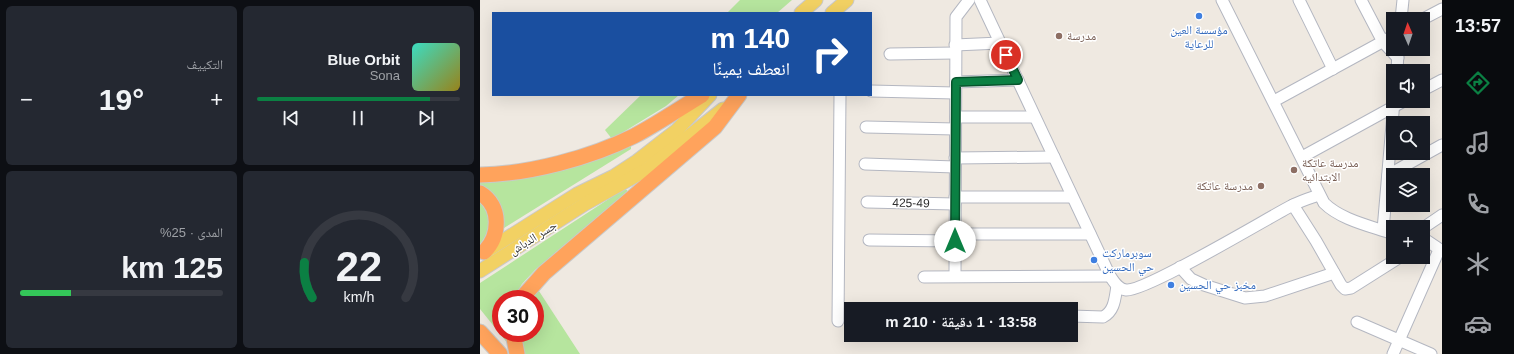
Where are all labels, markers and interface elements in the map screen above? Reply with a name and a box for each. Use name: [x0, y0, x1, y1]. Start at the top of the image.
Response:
marker: مؤسسة العين للرعاية: [1194, 11, 1204, 21]
north arrow: [1386, 12, 1430, 56]
map controls: [1386, 12, 1430, 264]
text: 13:57: [1455, 16, 1501, 36]
text: 140 m: [711, 23, 790, 54]
place label: مؤسسة العين للرعاية: [1170, 23, 1228, 51]
icon: right: [804, 28, 856, 80]
place label: مدرسة: [1067, 29, 1096, 43]
marker: مدرسة: [1054, 31, 1064, 41]
pin: [989, 38, 1023, 72]
icon: arrive: [995, 44, 1017, 66]
text: Blue Orbit: [327, 51, 400, 68]
text: التكييف: [187, 57, 223, 72]
text: انعطف يمينًا: [712, 59, 790, 79]
button: sound: [1386, 64, 1430, 108]
text: Sona: [370, 68, 400, 83]
icon: directions: [1464, 69, 1492, 97]
text: 19°: [99, 83, 144, 116]
text: −: [20, 87, 33, 112]
text: +: [210, 87, 223, 112]
icon: previous: [280, 107, 302, 129]
icon: pause: [347, 107, 369, 129]
icon: next: [415, 107, 437, 129]
button: search: [1386, 116, 1430, 160]
icon: music: [1464, 129, 1492, 157]
place label: مدرسة عاتكة الابتدائيه: [1302, 156, 1359, 184]
marker: مدرسة عاتكة الابتدائيه: [1289, 165, 1299, 175]
button: layers: [1386, 168, 1430, 212]
place label: مدرسة عاتكة: [1196, 179, 1253, 193]
marker: مدرسة عاتكة: [1256, 181, 1266, 191]
icon: phone: [1464, 190, 1492, 218]
street label: 425-49: [892, 196, 930, 210]
street label: جسر الدباش: [507, 218, 560, 258]
position arrow: [934, 220, 976, 262]
button: +: [1386, 220, 1430, 264]
text: المدى · 25%: [160, 225, 223, 240]
text: 22: [335, 242, 382, 289]
place label: سوبرماركت حي الحسين: [1102, 246, 1154, 277]
icon: climate: [1464, 250, 1492, 278]
text: 125 km: [121, 251, 223, 284]
marker: سوبرماركت حي الحسين: [1089, 255, 1099, 265]
place label: مخبز حي الحسين: [1179, 278, 1256, 295]
marker: مخبز حي الحسين: [1166, 280, 1176, 290]
text: km/h: [343, 288, 374, 304]
speed limit sign: 30: [492, 290, 544, 342]
icon: car: [1464, 310, 1492, 338]
text: 13:58 · 1 دقيقة · 210 m: [885, 313, 1037, 330]

